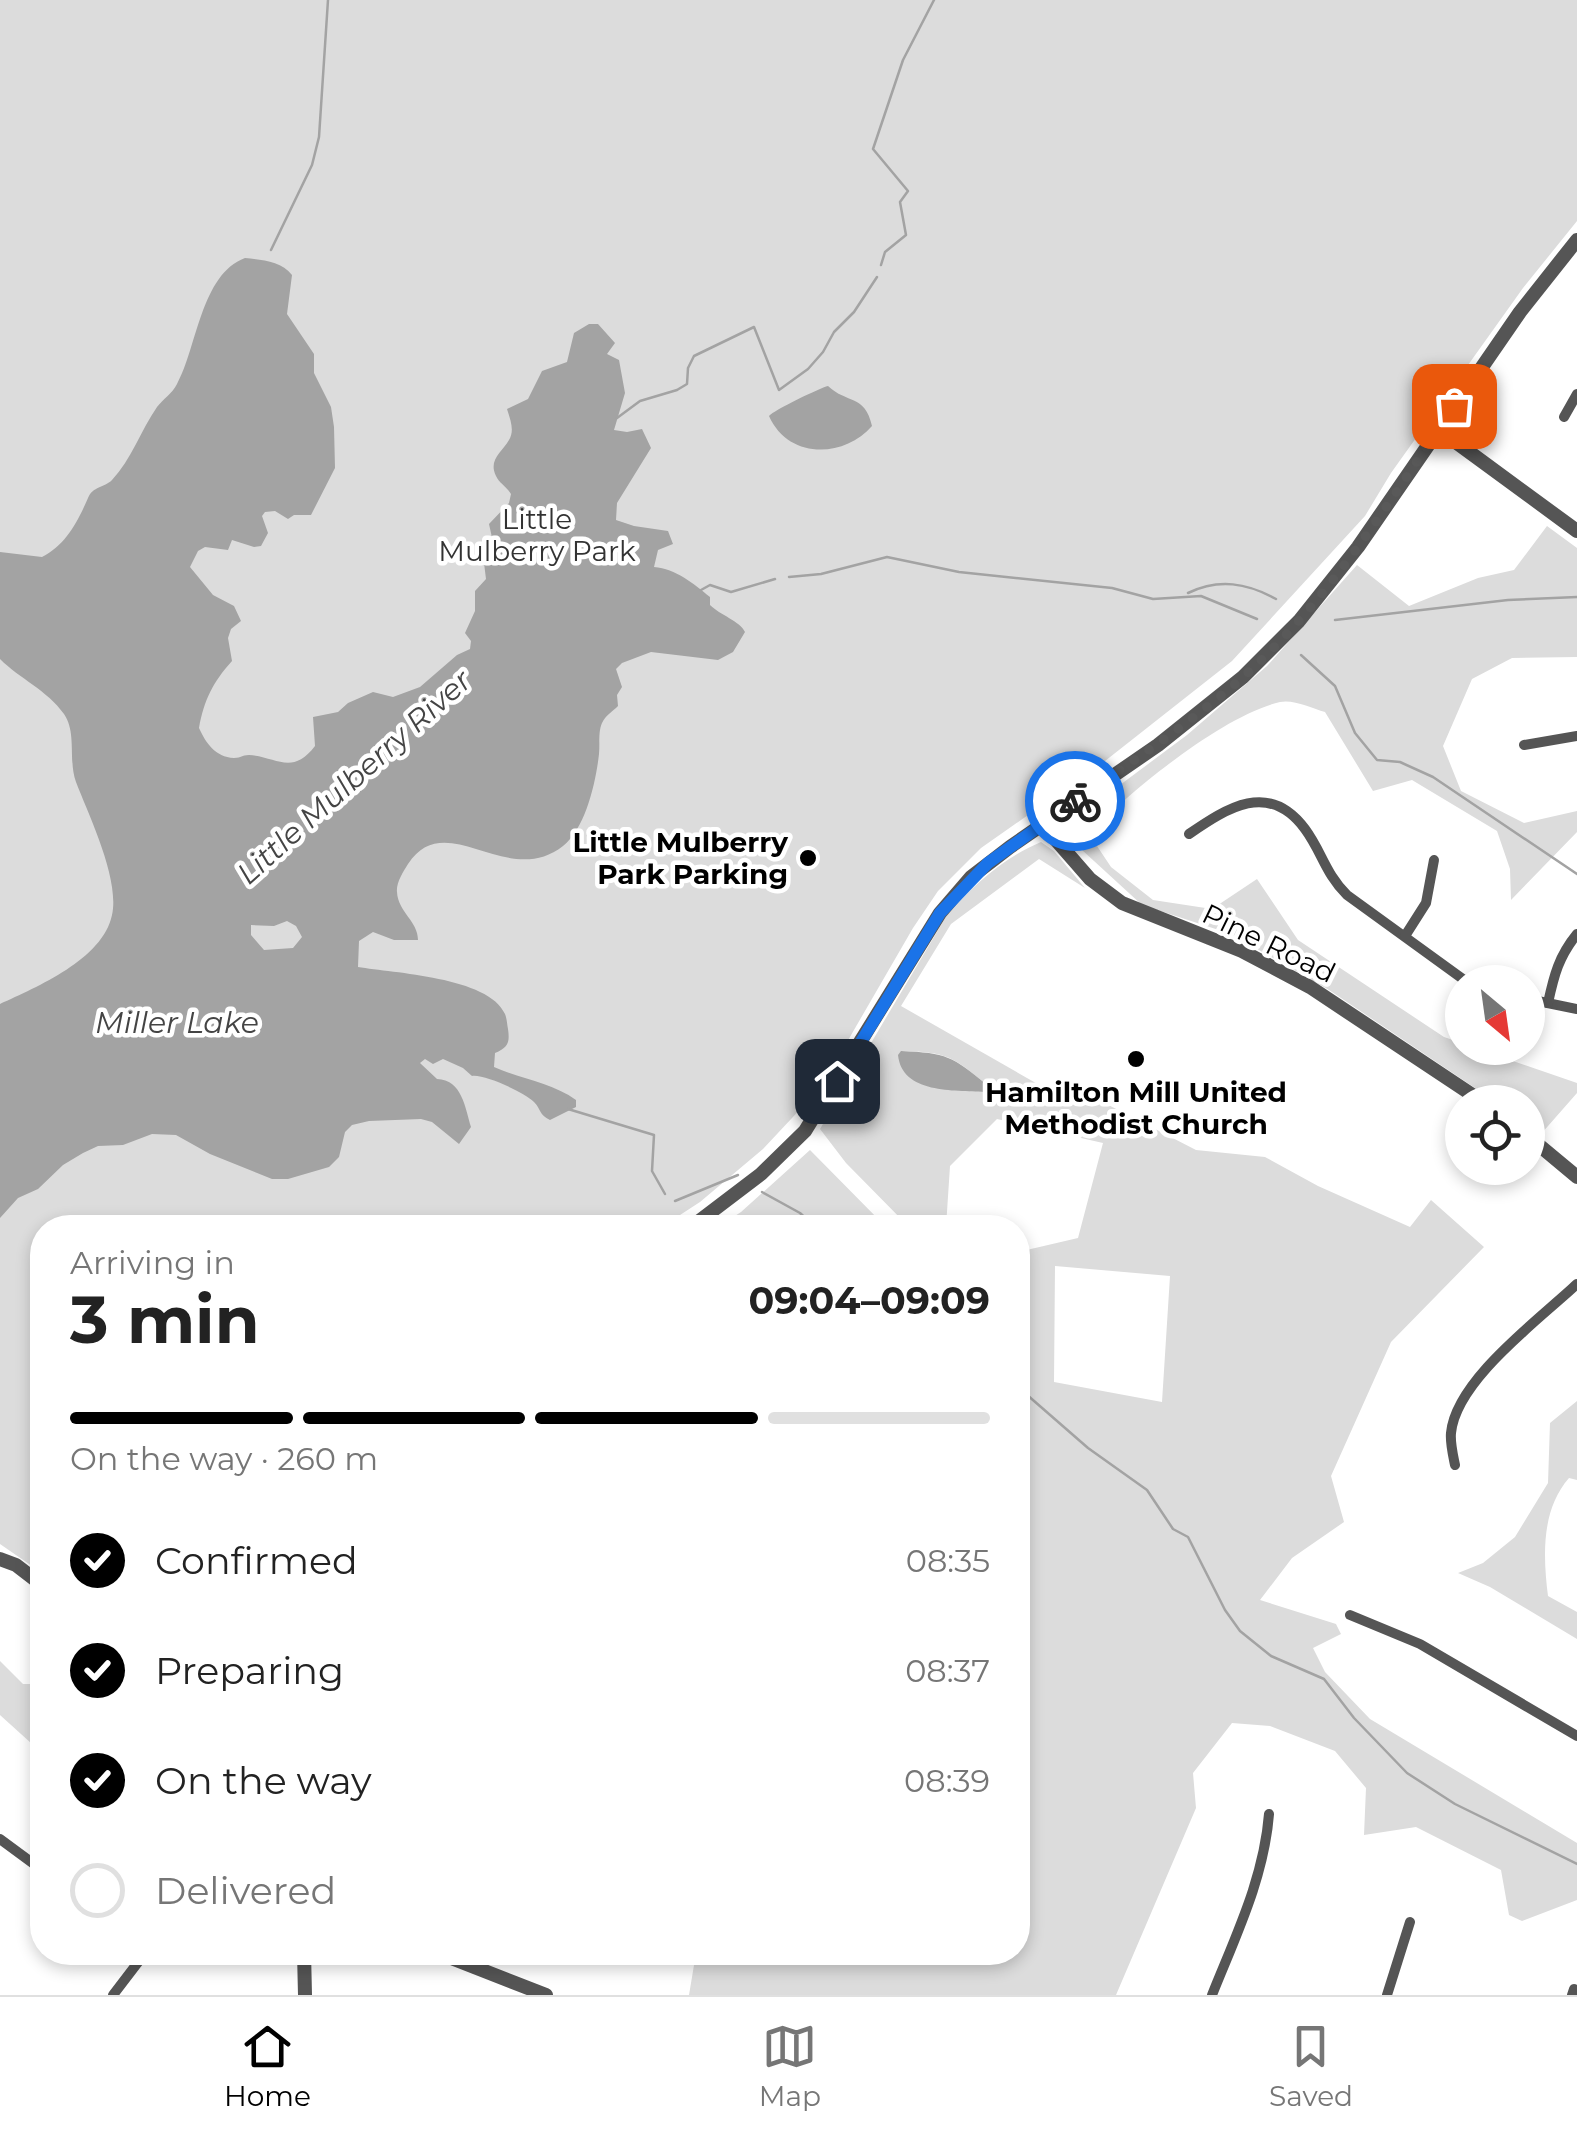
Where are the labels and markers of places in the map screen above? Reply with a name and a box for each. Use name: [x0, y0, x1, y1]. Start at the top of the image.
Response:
pin: [1412, 364, 1497, 449]
place label: Little Mulberry Park Parking: [572, 825, 788, 891]
marker: Little Mulberry Park Parking: [797, 847, 819, 869]
pin: [795, 1039, 880, 1124]
marker: Hamilton Mill United Methodist Church: [1125, 1048, 1147, 1070]
place label: Hamilton Mill United Methodist Church: [985, 1075, 1287, 1141]

